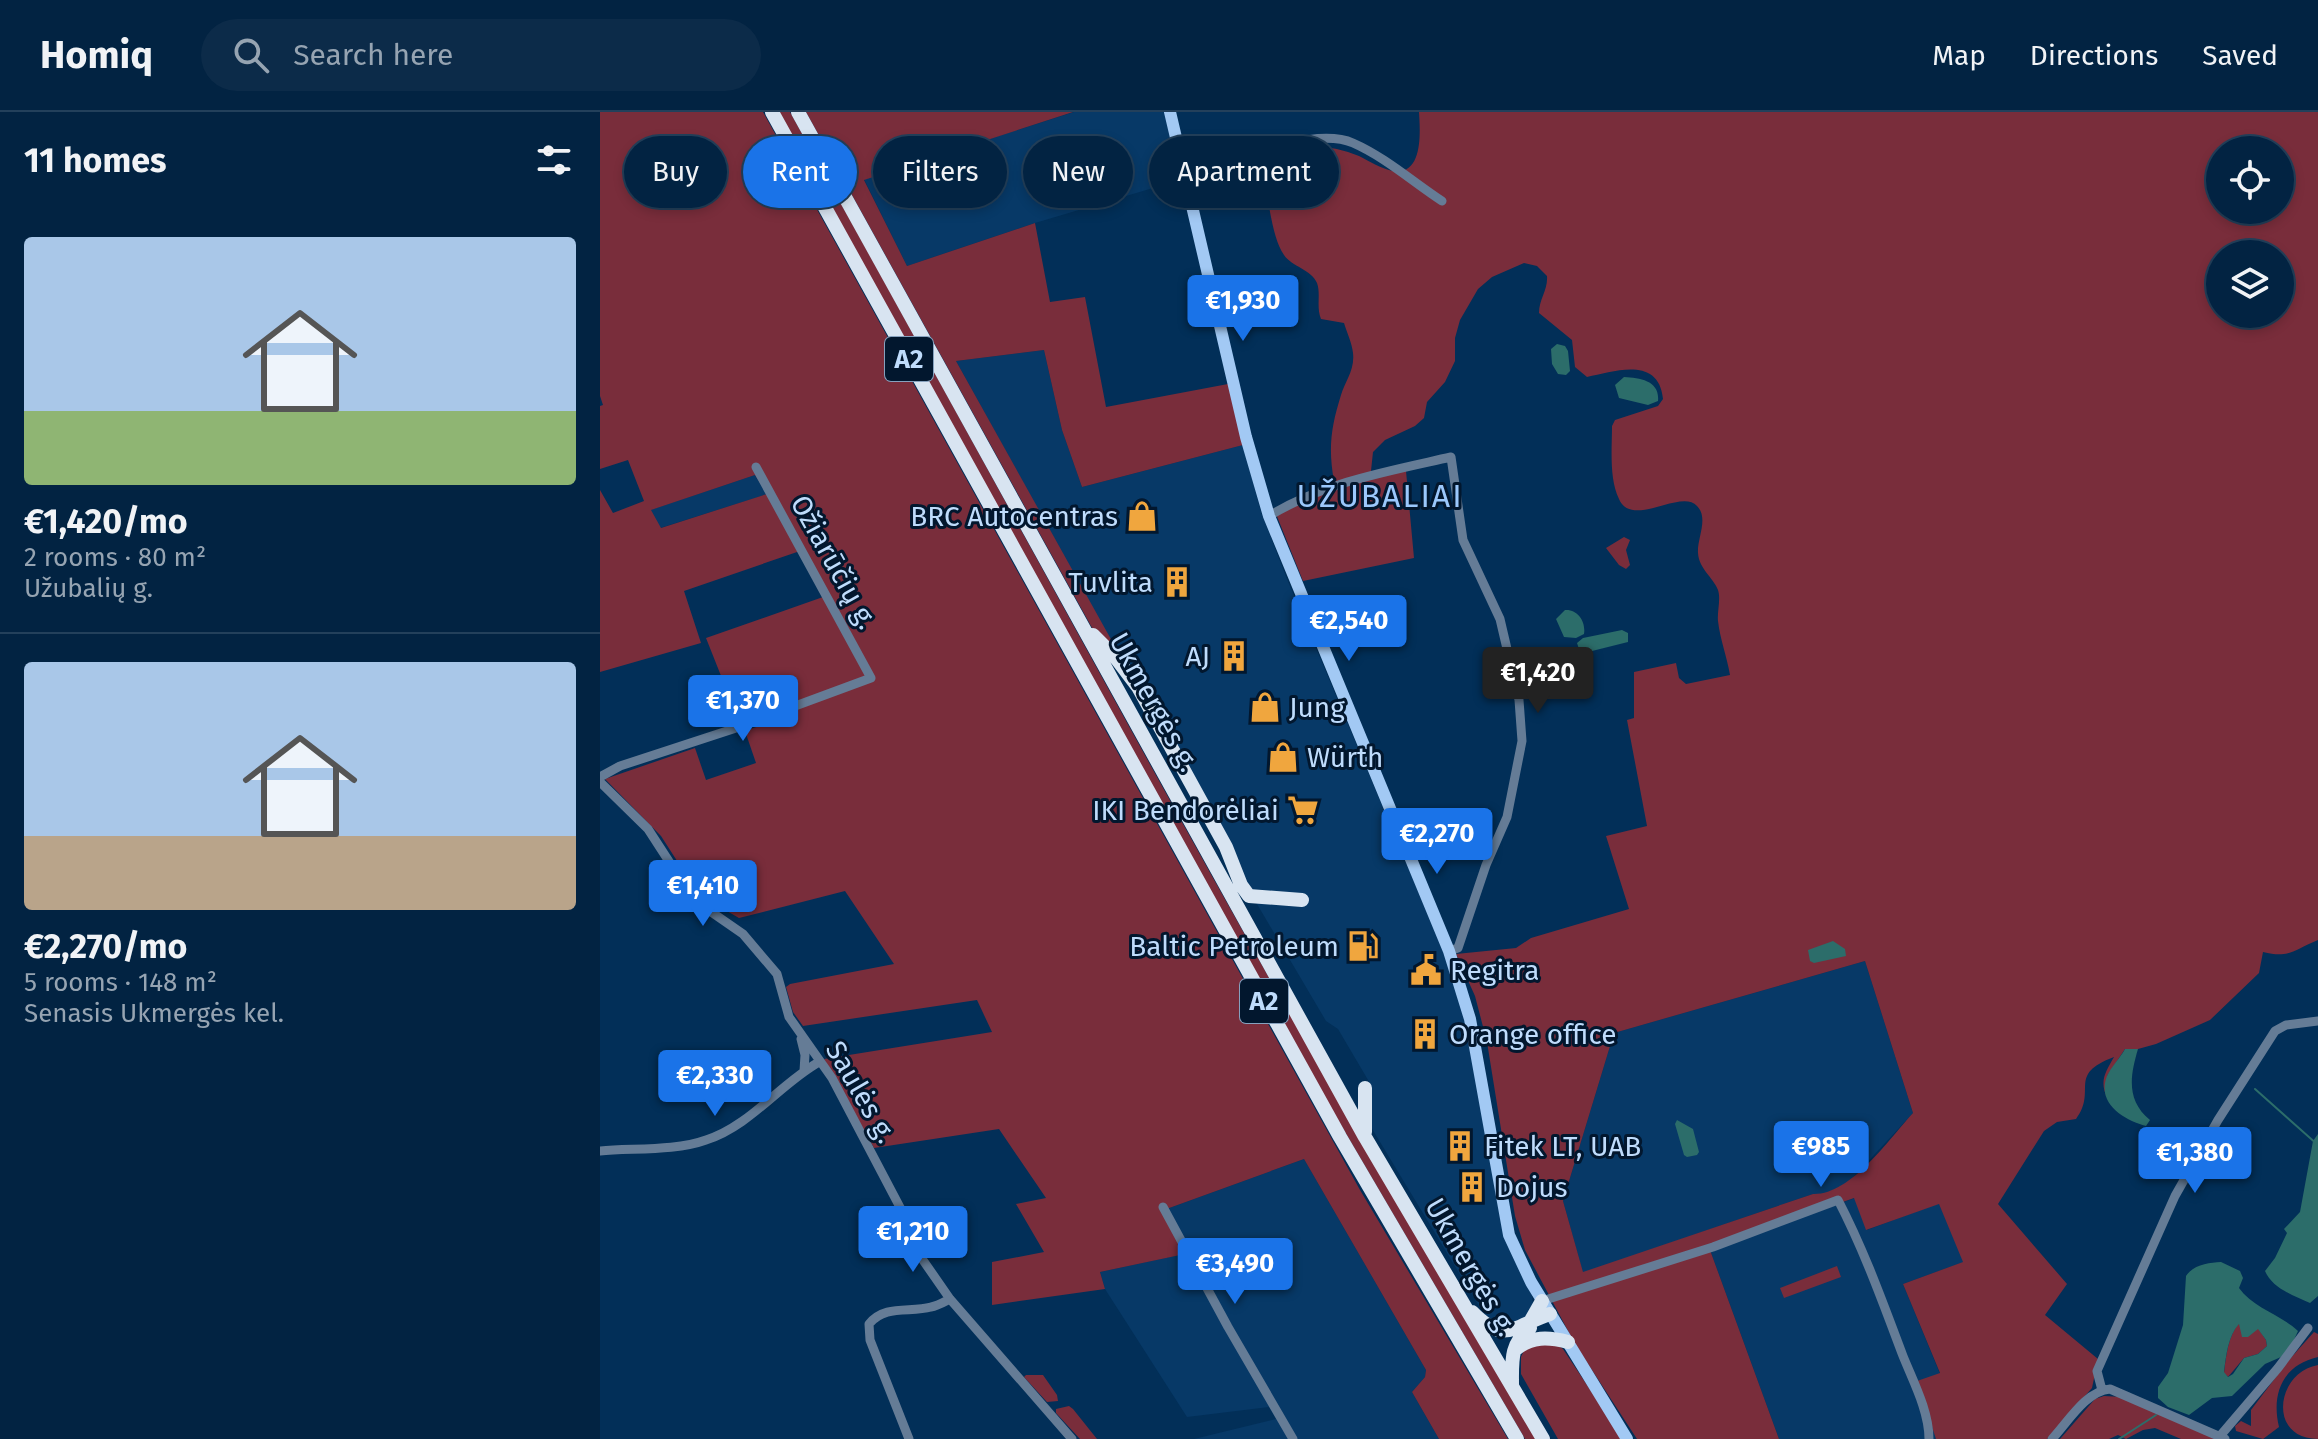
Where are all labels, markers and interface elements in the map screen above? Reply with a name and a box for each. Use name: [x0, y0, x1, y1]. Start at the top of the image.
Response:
search box: [201, 19, 761, 91]
text: Homiq: [40, 32, 153, 78]
icon: search: [229, 33, 273, 77]
text: Search here: [293, 37, 453, 73]
text: Map: [1932, 39, 1986, 72]
text: Directions: [2030, 39, 2158, 72]
text: Saved: [2202, 39, 2278, 72]
chip: Buy: [624, 136, 727, 208]
chip: Rent: [743, 136, 857, 208]
chip: Filters: [873, 136, 1007, 208]
chip: New: [1023, 136, 1133, 208]
chip: Apartment: [1149, 136, 1339, 208]
map controls: [2206, 136, 2294, 328]
button: locate: [2206, 136, 2294, 224]
icon: filters: [532, 138, 576, 182]
text: 11 homes: [24, 140, 166, 181]
button: layers: [2206, 240, 2294, 328]
pin: €1,930: [1178, 275, 1308, 343]
text: €1,930: [1205, 285, 1281, 316]
icon: home: [228, 289, 372, 433]
road number: A2: [885, 337, 933, 381]
district label: UŽUBALIAI: [1296, 477, 1464, 515]
street label: Ožiarūčių g.: [784, 489, 884, 635]
shop icon: BRC Autocentras: [1125, 499, 1159, 533]
place label: BRC Autocentras: [910, 500, 1118, 533]
text: €1,420/mo: [24, 501, 188, 542]
text: 2 rooms · 80 m²: [24, 542, 206, 573]
building icon: Tuvlita: [1160, 565, 1194, 599]
place label: Tuvlita: [1068, 566, 1153, 599]
text: Užubalių g.: [24, 573, 153, 604]
pin: €2,540: [1284, 595, 1414, 663]
text: €2,540: [1310, 605, 1388, 636]
street label: Ukmergės g.: [1102, 627, 1206, 777]
building icon: AJ: [1217, 639, 1251, 673]
place label: AJ: [1185, 640, 1210, 673]
pin: €1,420: [1473, 647, 1603, 715]
text: €1,420: [1500, 657, 1576, 688]
pin: €1,370: [678, 675, 808, 743]
text: €1,370: [706, 685, 780, 716]
shop icon: Jung: [1248, 690, 1282, 724]
place label: Jung: [1289, 691, 1345, 724]
icon: home: [228, 714, 372, 858]
shop icon: Würth: [1266, 740, 1300, 774]
place label: Würth: [1307, 741, 1383, 774]
supermarket icon: IKI Bendorėliai: [1286, 793, 1320, 827]
place label: IKI Bendorėliai: [1092, 794, 1279, 827]
pin: €2,270: [1372, 808, 1502, 876]
text: €2,270: [1399, 818, 1475, 849]
pin: €1,410: [638, 860, 768, 928]
text: €1,410: [667, 870, 739, 901]
text: €2,270/mo: [24, 926, 187, 967]
fuel station icon: Baltic Petroleum: [1346, 929, 1380, 963]
place label: Baltic Petroleum: [1129, 930, 1339, 963]
public building icon: Regitra: [1409, 953, 1443, 987]
place label: Regitra: [1450, 954, 1539, 987]
text: 5 rooms · 148 m²: [24, 967, 217, 998]
road number: A2: [1240, 979, 1288, 1023]
text: Senasis Ukmergės kel.: [24, 998, 284, 1029]
building icon: Orange office: [1408, 1017, 1442, 1051]
place label: Orange office: [1449, 1018, 1617, 1051]
street label: Saulės g.: [819, 1035, 903, 1149]
pin: €2,330: [650, 1050, 780, 1118]
text: €2,330: [676, 1060, 754, 1091]
pin: €985: [1774, 1121, 1868, 1189]
pin: €1,380: [2130, 1127, 2260, 1195]
building icon: Fitek LT, UAB: [1443, 1129, 1477, 1163]
place label: Fitek LT, UAB: [1484, 1130, 1641, 1163]
text: €985: [1792, 1131, 1850, 1162]
text: €1,380: [2156, 1137, 2234, 1168]
building icon: Dojus: [1455, 1170, 1489, 1204]
place label: Dojus: [1496, 1171, 1568, 1204]
street label: Ukmergės g.: [1418, 1192, 1524, 1342]
pin: €1,210: [848, 1206, 978, 1274]
text: €1,210: [876, 1216, 950, 1247]
pin: €3,490: [1170, 1238, 1300, 1306]
text: €3,490: [1196, 1248, 1274, 1279]

